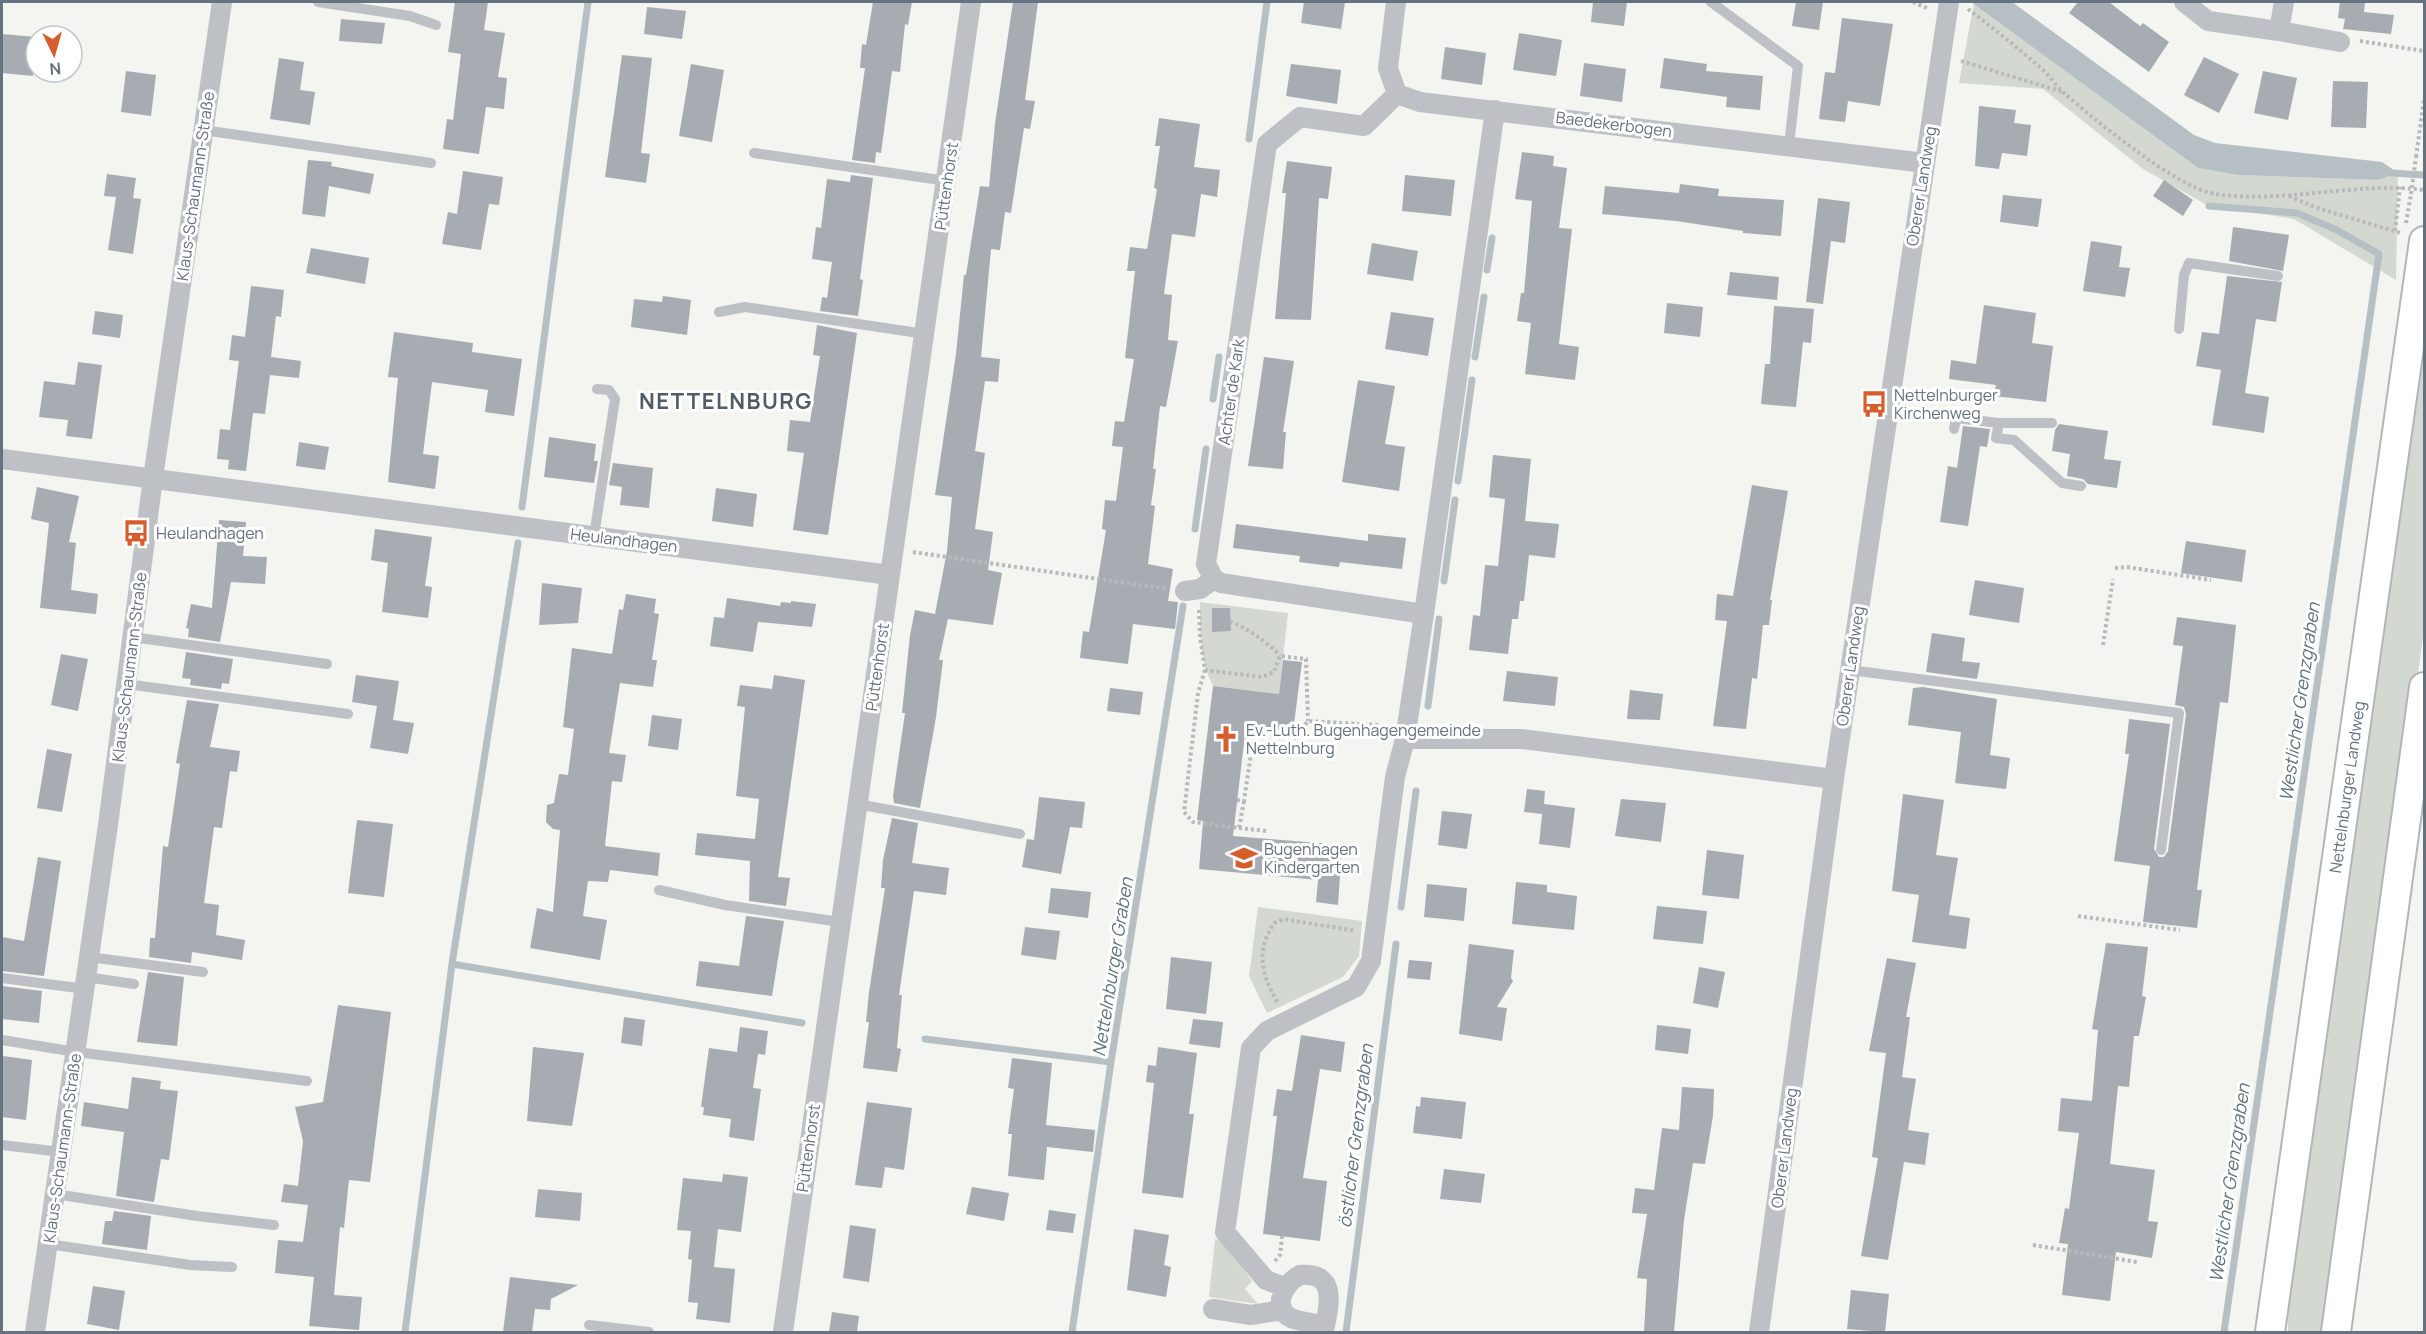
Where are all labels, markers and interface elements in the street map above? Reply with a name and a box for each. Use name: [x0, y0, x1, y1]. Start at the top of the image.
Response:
north arrow: [24, 24, 84, 84]
text: N: [49, 57, 62, 80]
street label: Klaus-Schaumann-Straße: [171, 90, 219, 282]
street label: Baedekerbogen: [1555, 106, 1673, 142]
street label: Oberer Landweg: [1901, 124, 1941, 248]
street label: Püttenhorst: [929, 140, 963, 232]
street label: Achter de Kark: [1213, 336, 1249, 447]
place label: Nettelnburger Kirchenweg: [1894, 384, 1998, 424]
district label: NETTELNBURG: [639, 386, 813, 416]
bus stop icon: Nettelnburger Kirchenweg: [1859, 389, 1889, 419]
bus stop icon: Heulandhagen: [121, 518, 151, 548]
place label: Heulandhagen: [156, 522, 264, 544]
street label: Heulandhagen: [569, 523, 679, 557]
street label: Klaus-Schaumann-Straße: [106, 571, 152, 763]
water label: Westlicher Grenzgraben: [2273, 600, 2325, 803]
street label: Oberer Landweg: [1831, 605, 1869, 727]
street label: Püttenhorst: [860, 621, 894, 713]
street label: Nettelnburger Landweg: [2324, 699, 2370, 875]
place label: Ev.-Luth. Bugenhagengemeinde Nettelnburg: [1246, 719, 1481, 759]
church icon: Ev.-Luth. Bugenhagengemeinde Nettelnburg: [1211, 724, 1241, 754]
place label: Bugenhagen Kindergarten: [1264, 838, 1360, 878]
school or university icon: Bugenhagen Kindergarten: [1229, 843, 1259, 873]
water label: Nettelnburger Graben: [1086, 874, 1138, 1058]
water label: östlicher Grenzgraben: [1332, 1041, 1378, 1229]
street label: Klaus-Schaumann-Straße: [38, 1052, 86, 1244]
water label: Westlicher Grenzgraben: [2203, 1081, 2255, 1284]
street label: Oberer Landweg: [1766, 1087, 1802, 1209]
street label: Püttenhorst: [791, 1102, 825, 1194]

